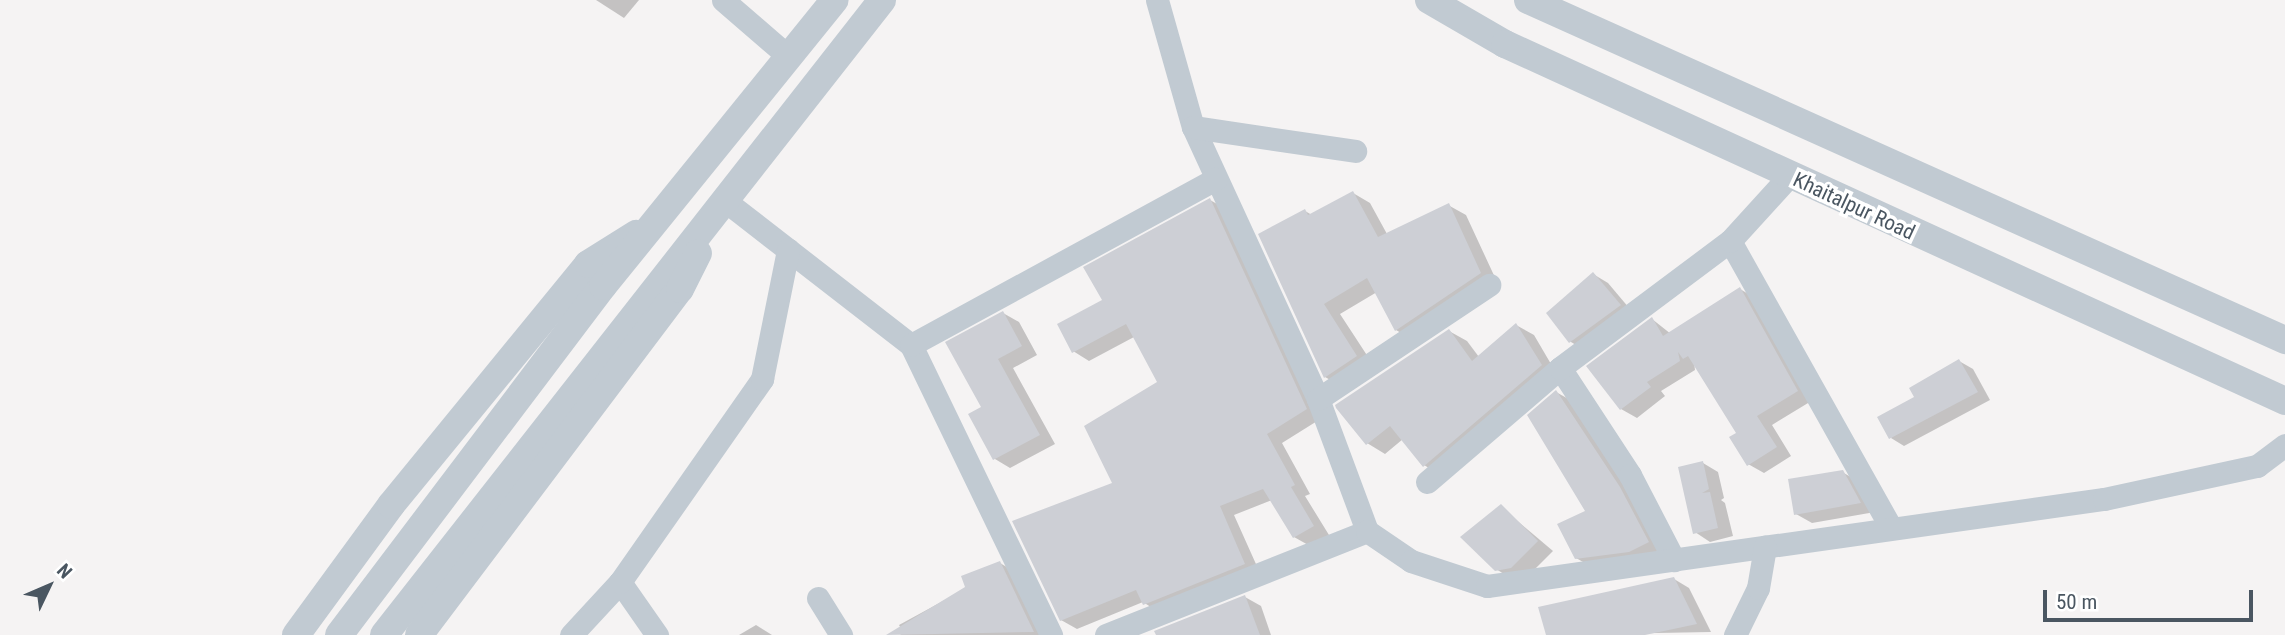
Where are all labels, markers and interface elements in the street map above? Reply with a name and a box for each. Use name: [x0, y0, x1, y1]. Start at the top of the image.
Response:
street label: Khaitalpur Road: [1789, 167, 1919, 245]
north arrow: [14, 551, 84, 621]
text: N: [52, 559, 77, 583]
scale bar: [2047, 576, 2257, 620]
text: 50 m: [2056, 590, 2097, 614]

